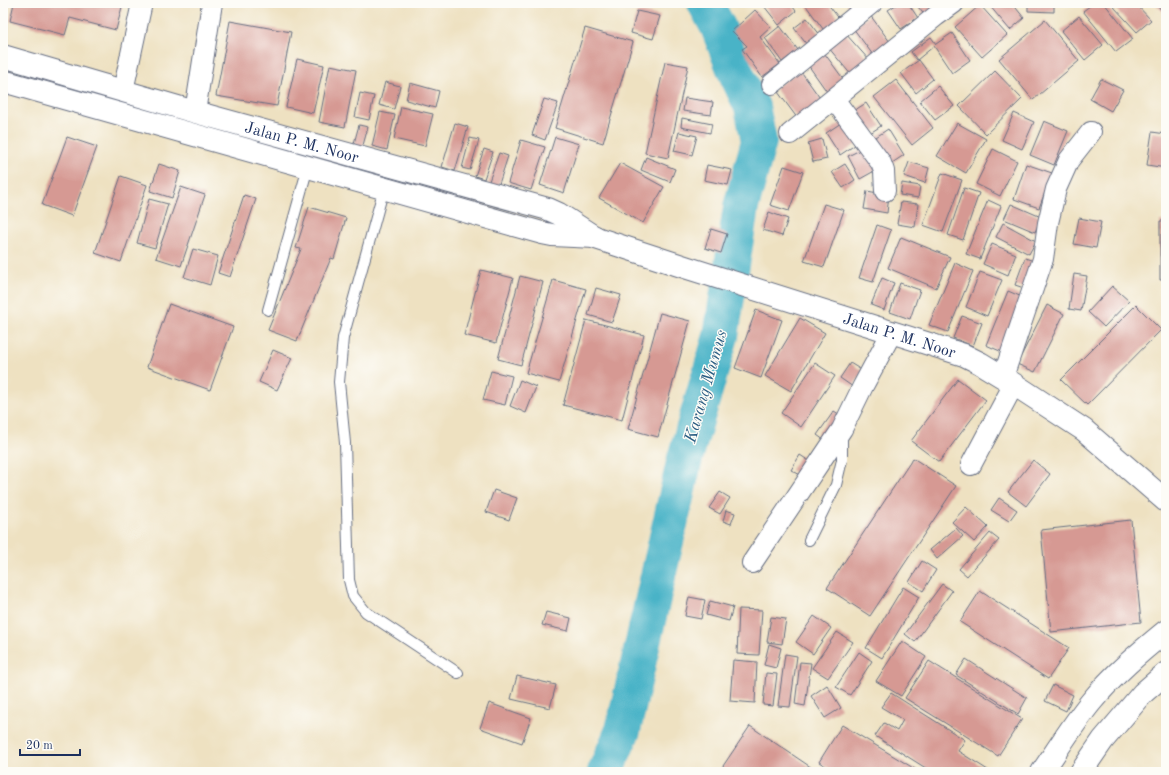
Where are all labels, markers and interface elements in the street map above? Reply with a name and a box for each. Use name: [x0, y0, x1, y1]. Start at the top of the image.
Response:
street label: Jalan P. M. Noor: [243, 120, 361, 167]
street label: Jalan P. M. Noor: [841, 311, 958, 362]
water label: Karang Mumus: [682, 328, 731, 446]
scale bar: [20, 731, 80, 757]
text: 20 m: [26, 740, 53, 752]

